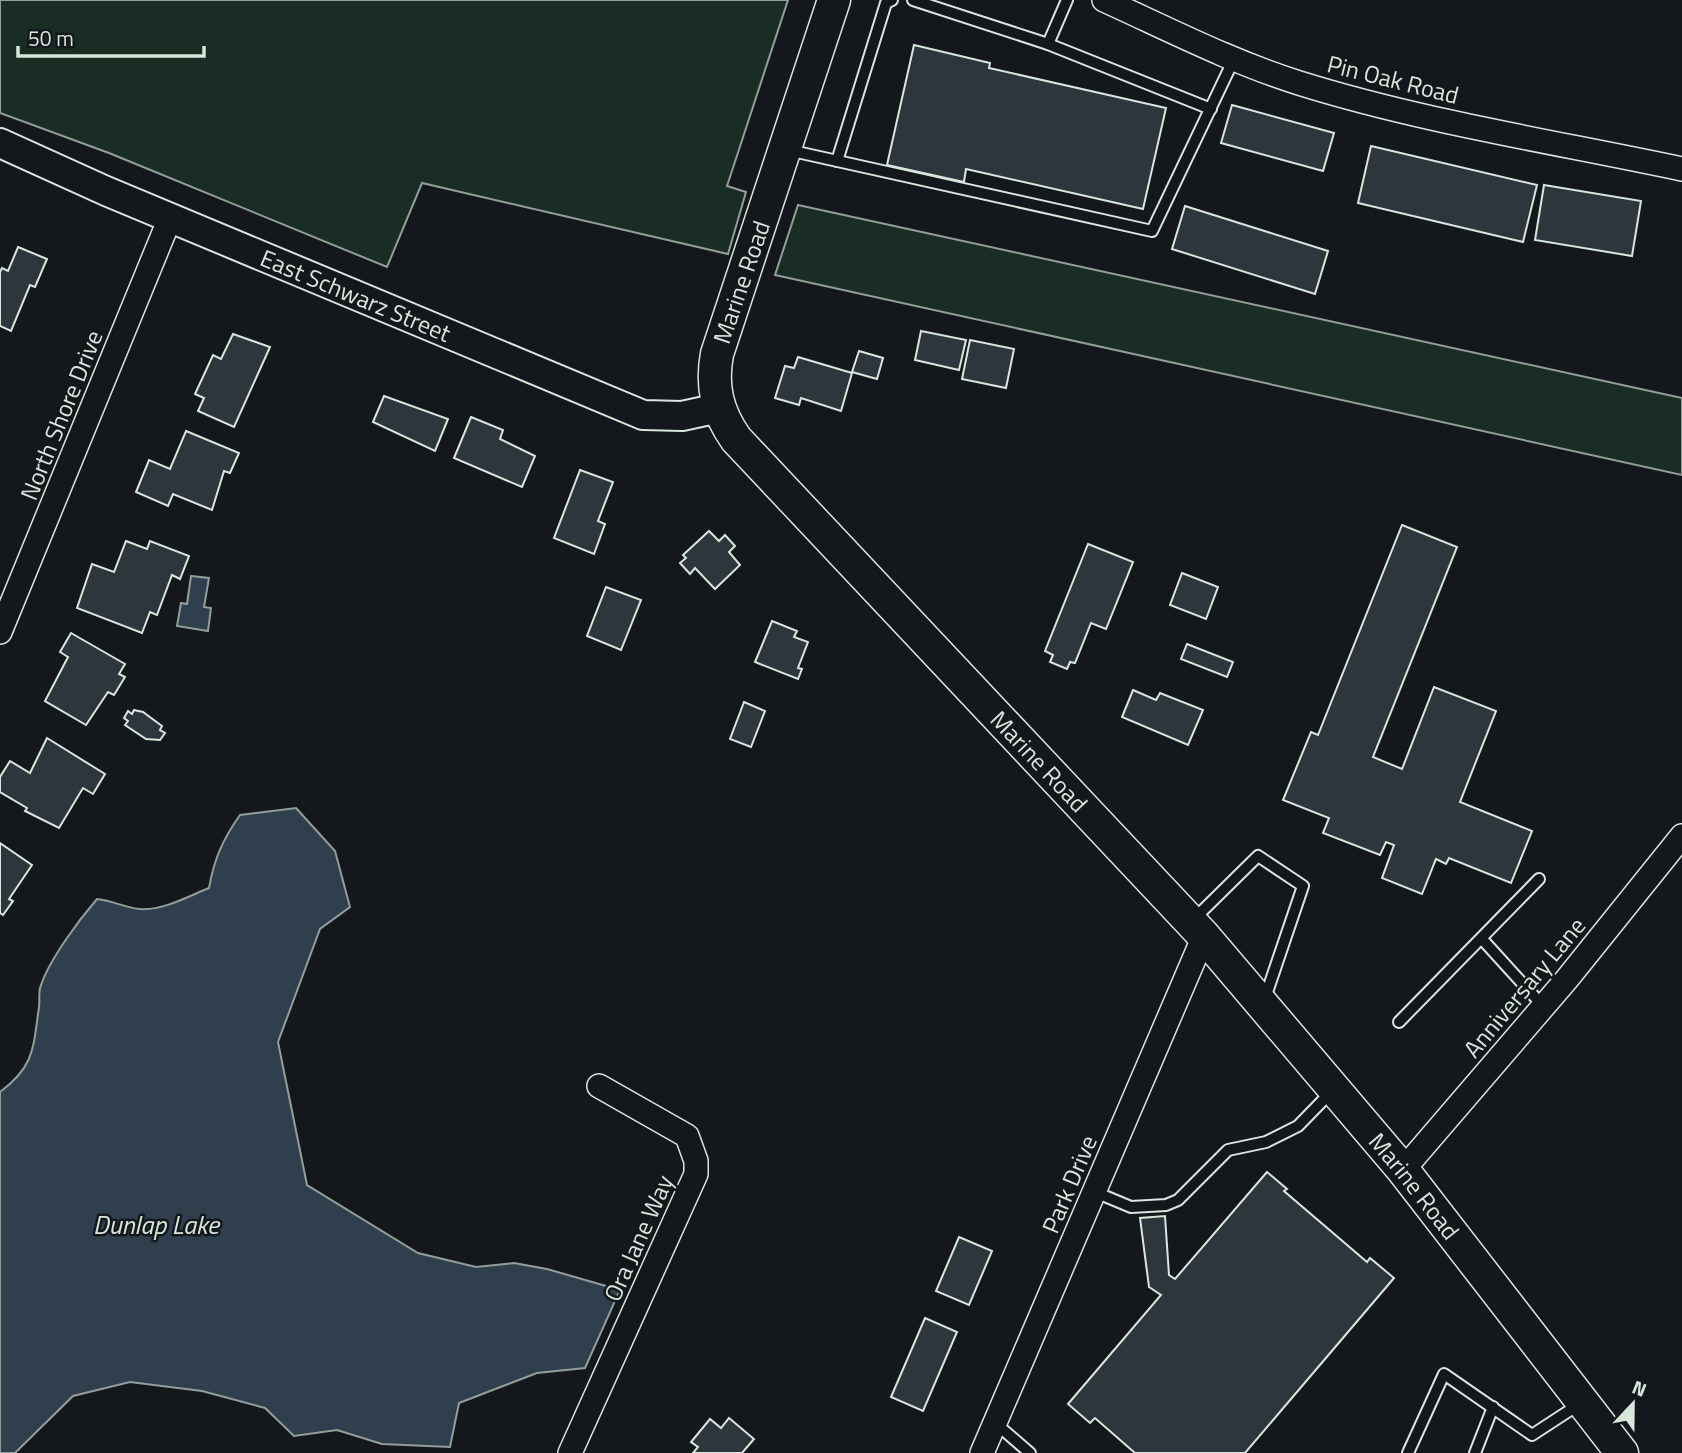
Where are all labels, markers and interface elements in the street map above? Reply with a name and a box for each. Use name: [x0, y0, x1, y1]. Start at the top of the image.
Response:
scale bar: [18, 14, 203, 58]
text: 50 m: [28, 22, 74, 54]
street label: Pin Oak Road: [1324, 45, 1462, 113]
street label: Marine Road: [703, 216, 779, 348]
street label: East Schwarz Street: [255, 239, 457, 351]
street label: North Shore Drive: [11, 325, 111, 505]
street label: Marine Road: [982, 702, 1096, 820]
street label: Anniversary Lane: [1454, 909, 1594, 1065]
street label: Marine Road: [1360, 1124, 1468, 1247]
street label: Park Drive: [1032, 1129, 1106, 1239]
street label: Ora Jane Way: [594, 1169, 682, 1307]
water label: Dunlap Lake: [93, 1205, 221, 1244]
north arrow: [1598, 1369, 1668, 1439]
text: N: [1628, 1372, 1651, 1404]

